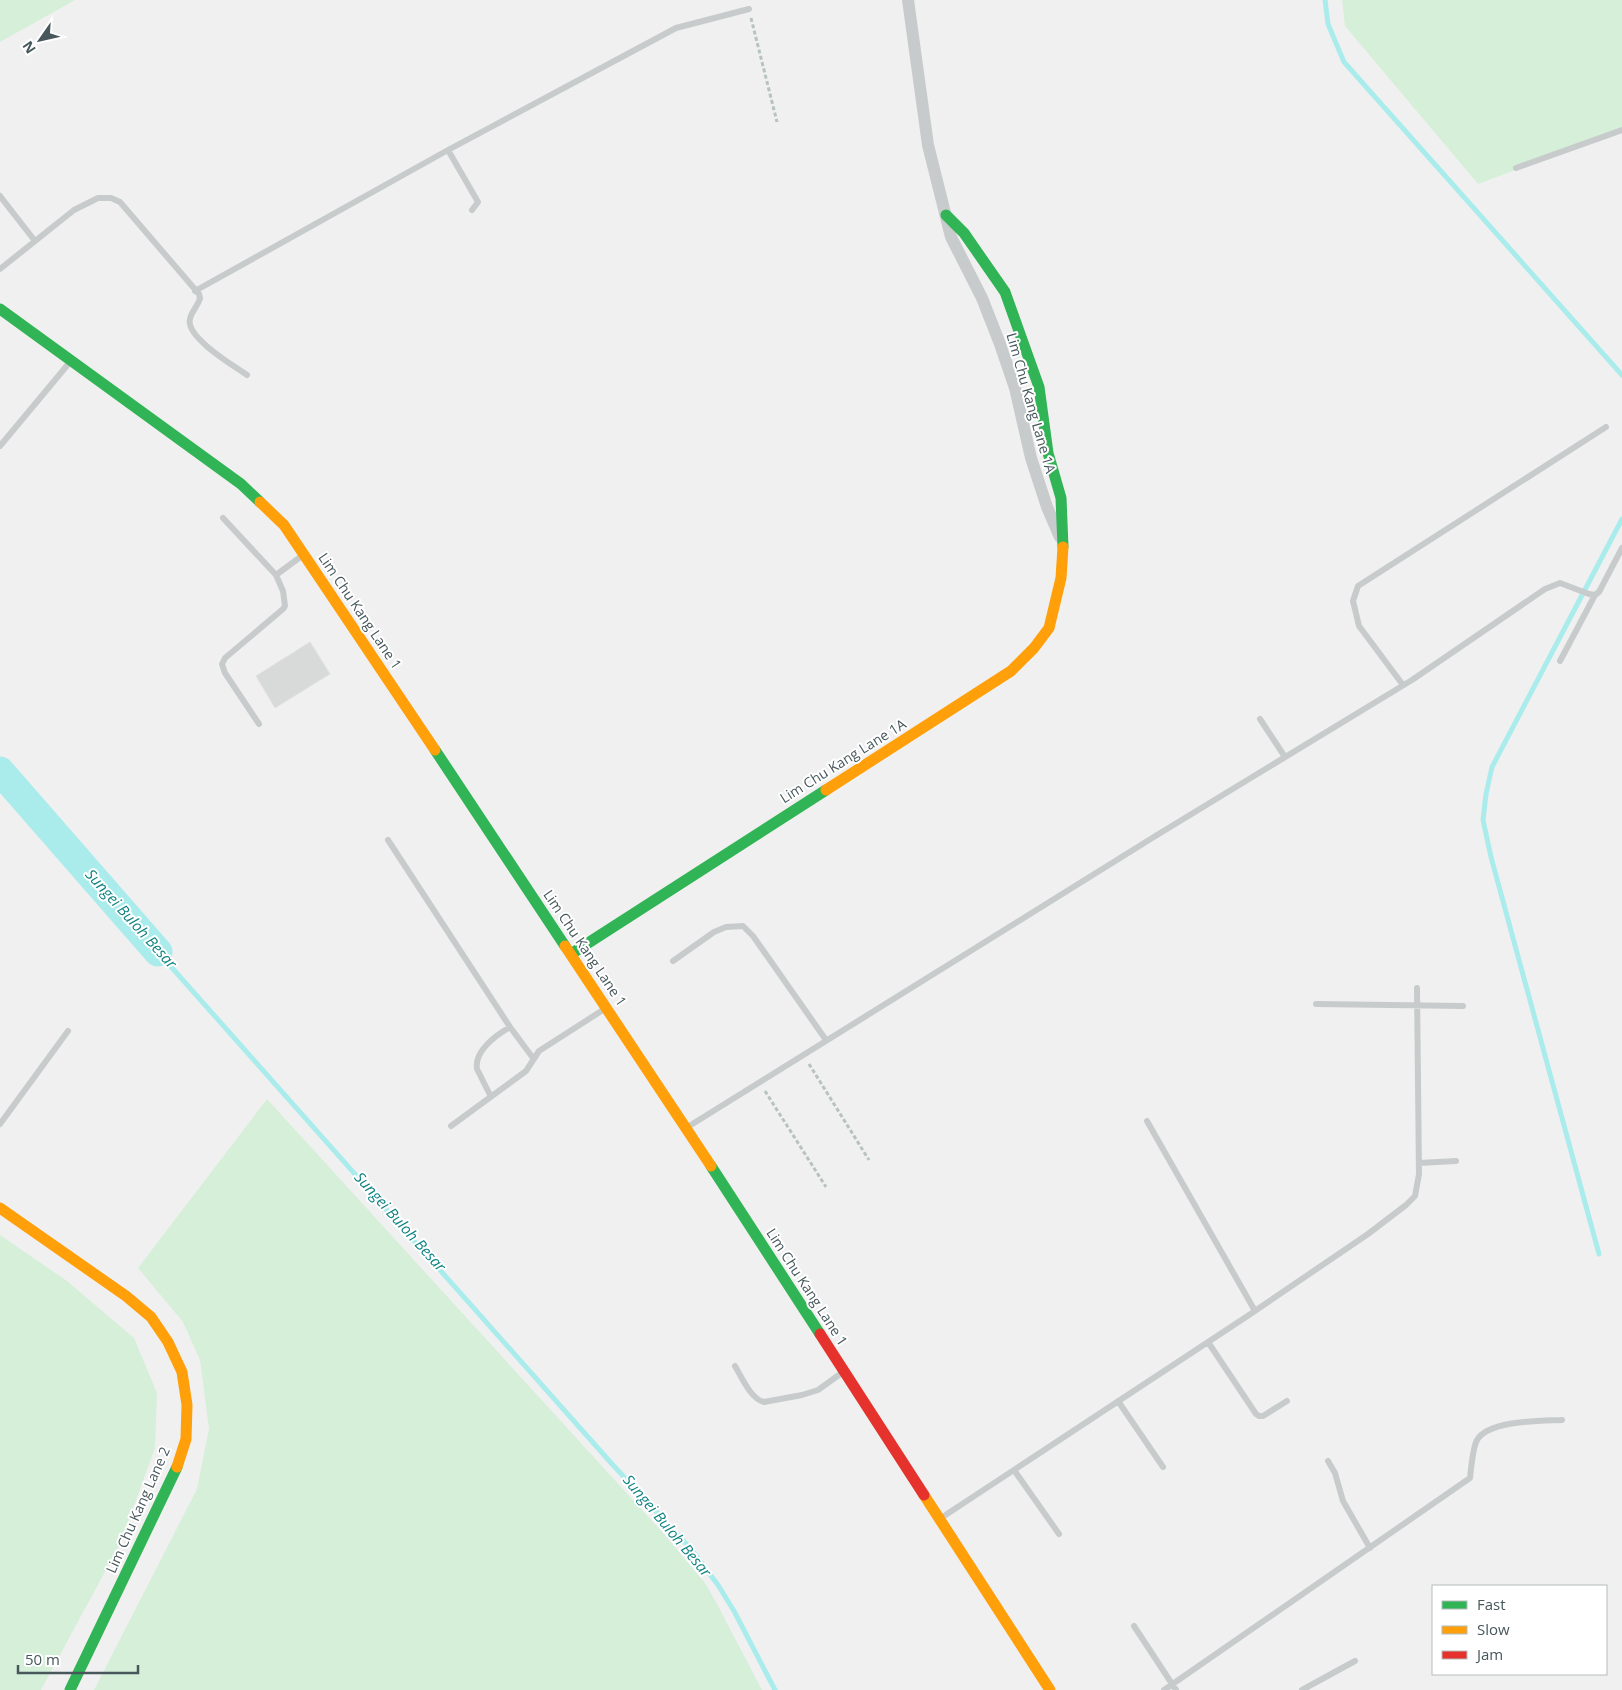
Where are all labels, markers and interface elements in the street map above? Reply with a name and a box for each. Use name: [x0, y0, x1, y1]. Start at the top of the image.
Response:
north arrow: [15, 15, 65, 65]
text: N: [18, 38, 40, 58]
street label: Lim Chu Kang Lane 1A: [1002, 330, 1061, 475]
street label: Lim Chu Kang Lane 1: [314, 549, 406, 673]
street label: Lim Chu Kang Lane 1A: [776, 714, 909, 807]
water label: Sungei Buloh Besar: [82, 864, 183, 973]
street label: Lim Chu Kang Lane 1: [539, 886, 631, 1010]
water label: Sungei Buloh Besar: [351, 1167, 452, 1276]
street label: Lim Chu Kang Lane 1: [762, 1224, 853, 1349]
street label: Lim Chu Kang Lane 2: [101, 1444, 174, 1576]
water label: Sungei Buloh Besar: [619, 1470, 717, 1581]
legend: [1432, 1585, 1607, 1675]
text: Fast: [1477, 1594, 1506, 1614]
text: Slow: [1477, 1619, 1510, 1639]
scale bar: [18, 1642, 138, 1674]
text: Jam: [1475, 1644, 1503, 1664]
text: 50 m: [25, 1649, 60, 1669]

